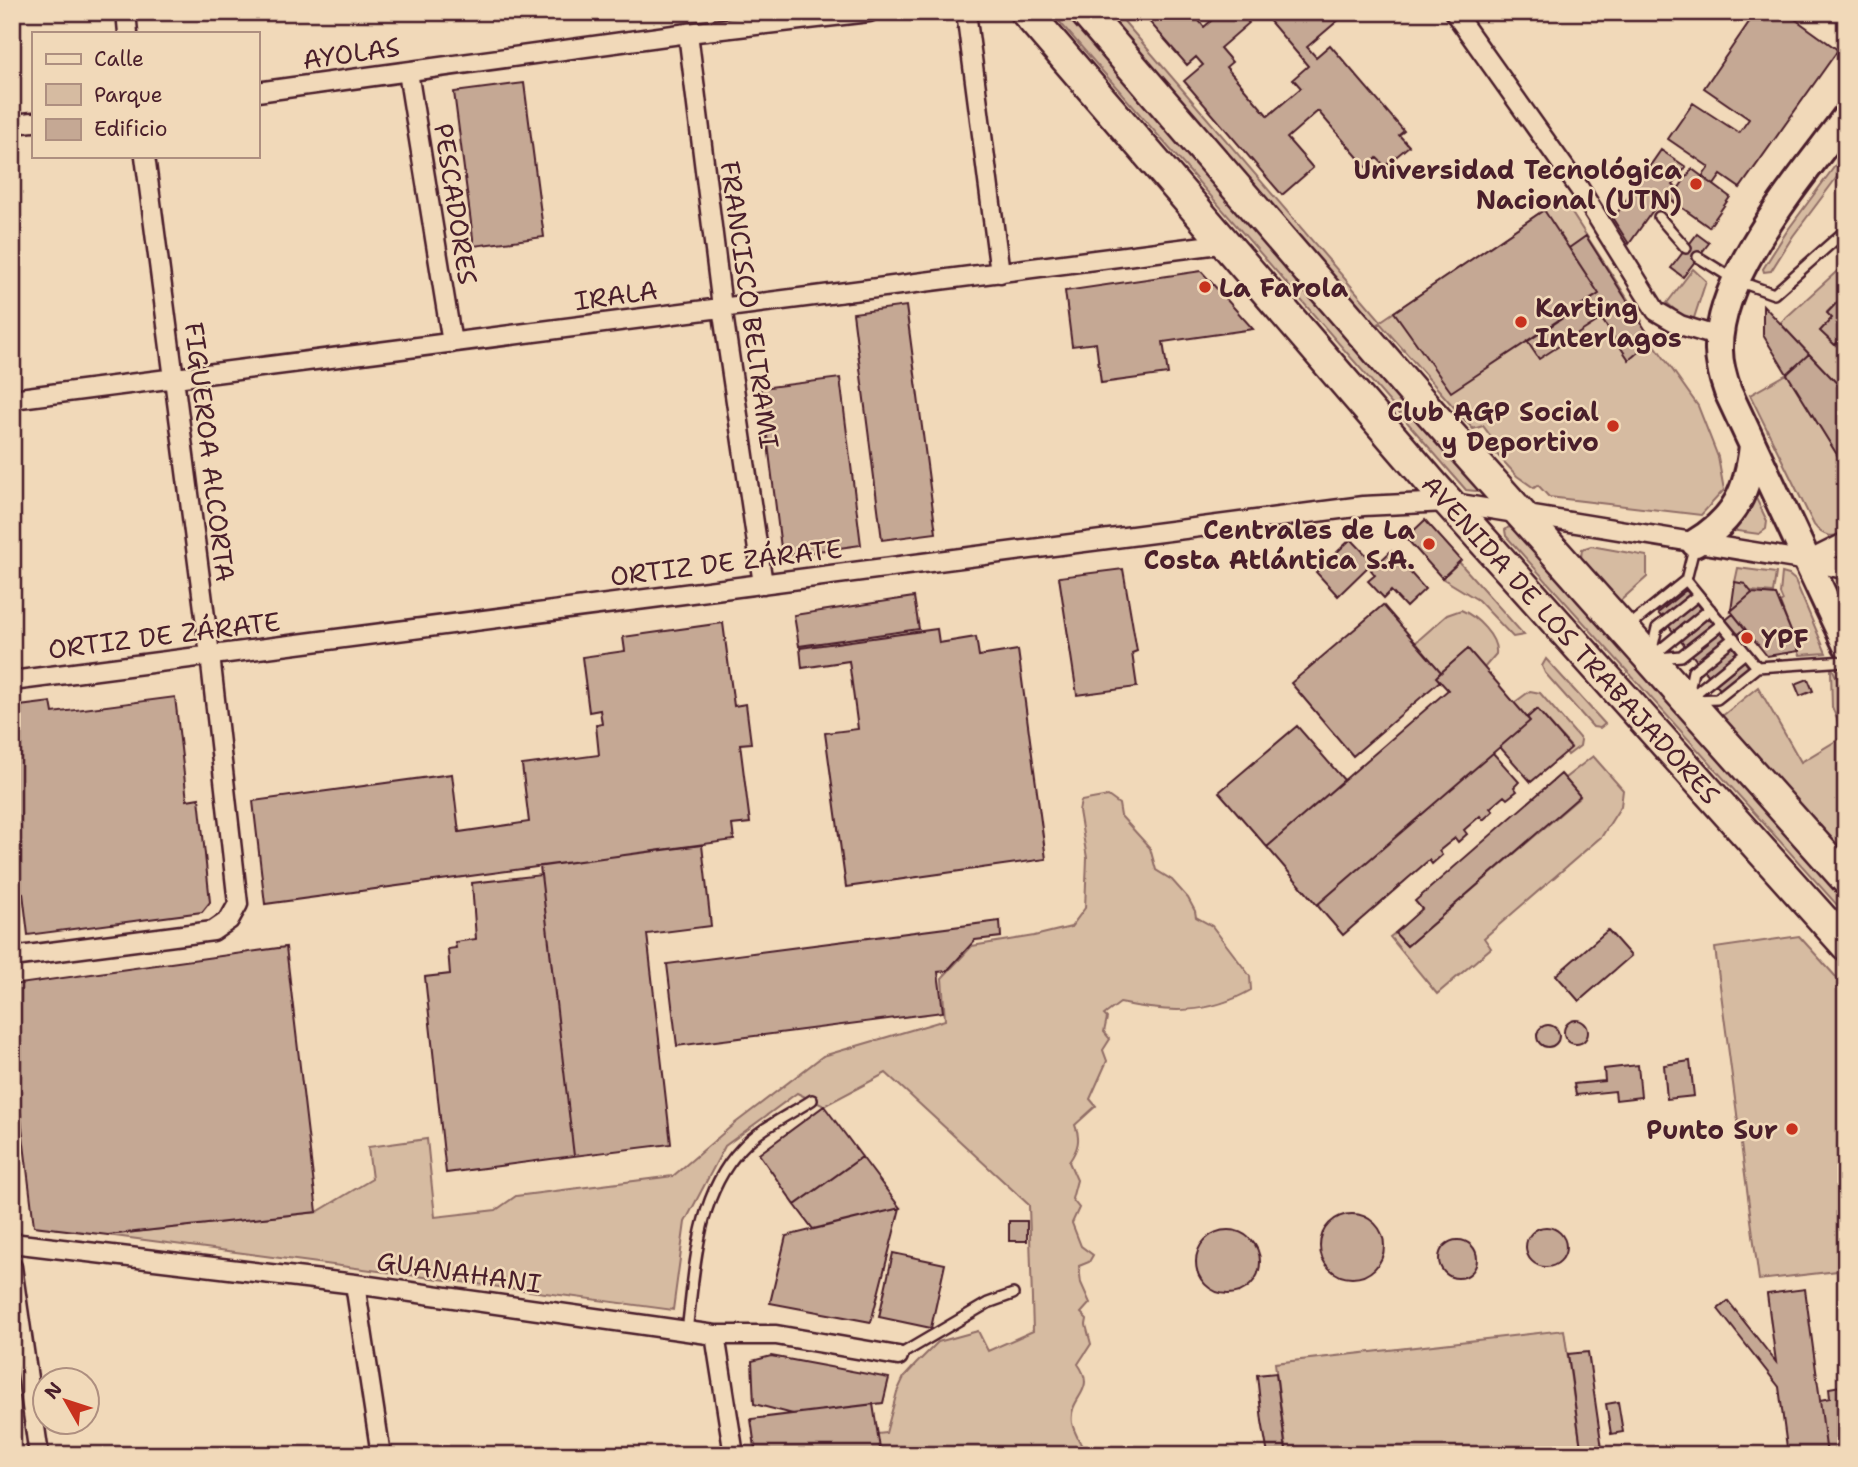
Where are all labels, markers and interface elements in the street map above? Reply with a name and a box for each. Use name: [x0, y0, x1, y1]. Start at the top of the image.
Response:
street label: AYOLAS: [300, 29, 402, 77]
legend: [32, 32, 259, 158]
text: Calle: [94, 45, 144, 73]
text: Parque: [94, 81, 163, 109]
text: Edificio: [94, 115, 167, 143]
street label: PESCADORES: [426, 121, 486, 287]
place label: Universidad Tecnológica Nacional (UTN): [1353, 152, 1682, 217]
street label: FRANCISCO BELTRAMI: [712, 159, 788, 451]
marker: Universidad Tecnológica Nacional (UTN): [1688, 176, 1704, 192]
place label: La Farola: [1219, 270, 1349, 305]
street label: IRALA: [572, 272, 660, 318]
marker: La Farola: [1197, 279, 1213, 295]
place label: Karting Interlagos: [1535, 290, 1682, 355]
marker: Karting Interlagos: [1513, 314, 1529, 330]
street label: FIGUEROA ALCORTA: [177, 320, 243, 584]
place label: Club AGP Social y Deportivo: [1387, 394, 1599, 459]
marker: Club AGP Social y Deportivo: [1605, 418, 1621, 434]
street label: AVENIDA DE LOS TRABAJADORES: [1414, 467, 1728, 811]
place label: Centrales de La Costa Atlántica S.A.: [1144, 512, 1415, 577]
street label: ORTIZ DE ZÁRATE: [608, 530, 844, 594]
marker: Centrales de La Costa Atlántica S.A.: [1421, 536, 1437, 552]
street label: ORTIZ DE ZÁRATE: [46, 603, 282, 667]
place label: YPF: [1761, 621, 1809, 656]
marker: YPF: [1739, 630, 1755, 646]
place label: Punto Sur: [1646, 1112, 1778, 1147]
marker: Punto Sur: [1784, 1121, 1800, 1137]
street label: GUANAHANI: [374, 1243, 544, 1301]
north arrow: [32, 1366, 102, 1436]
text: N: [39, 1377, 68, 1404]

